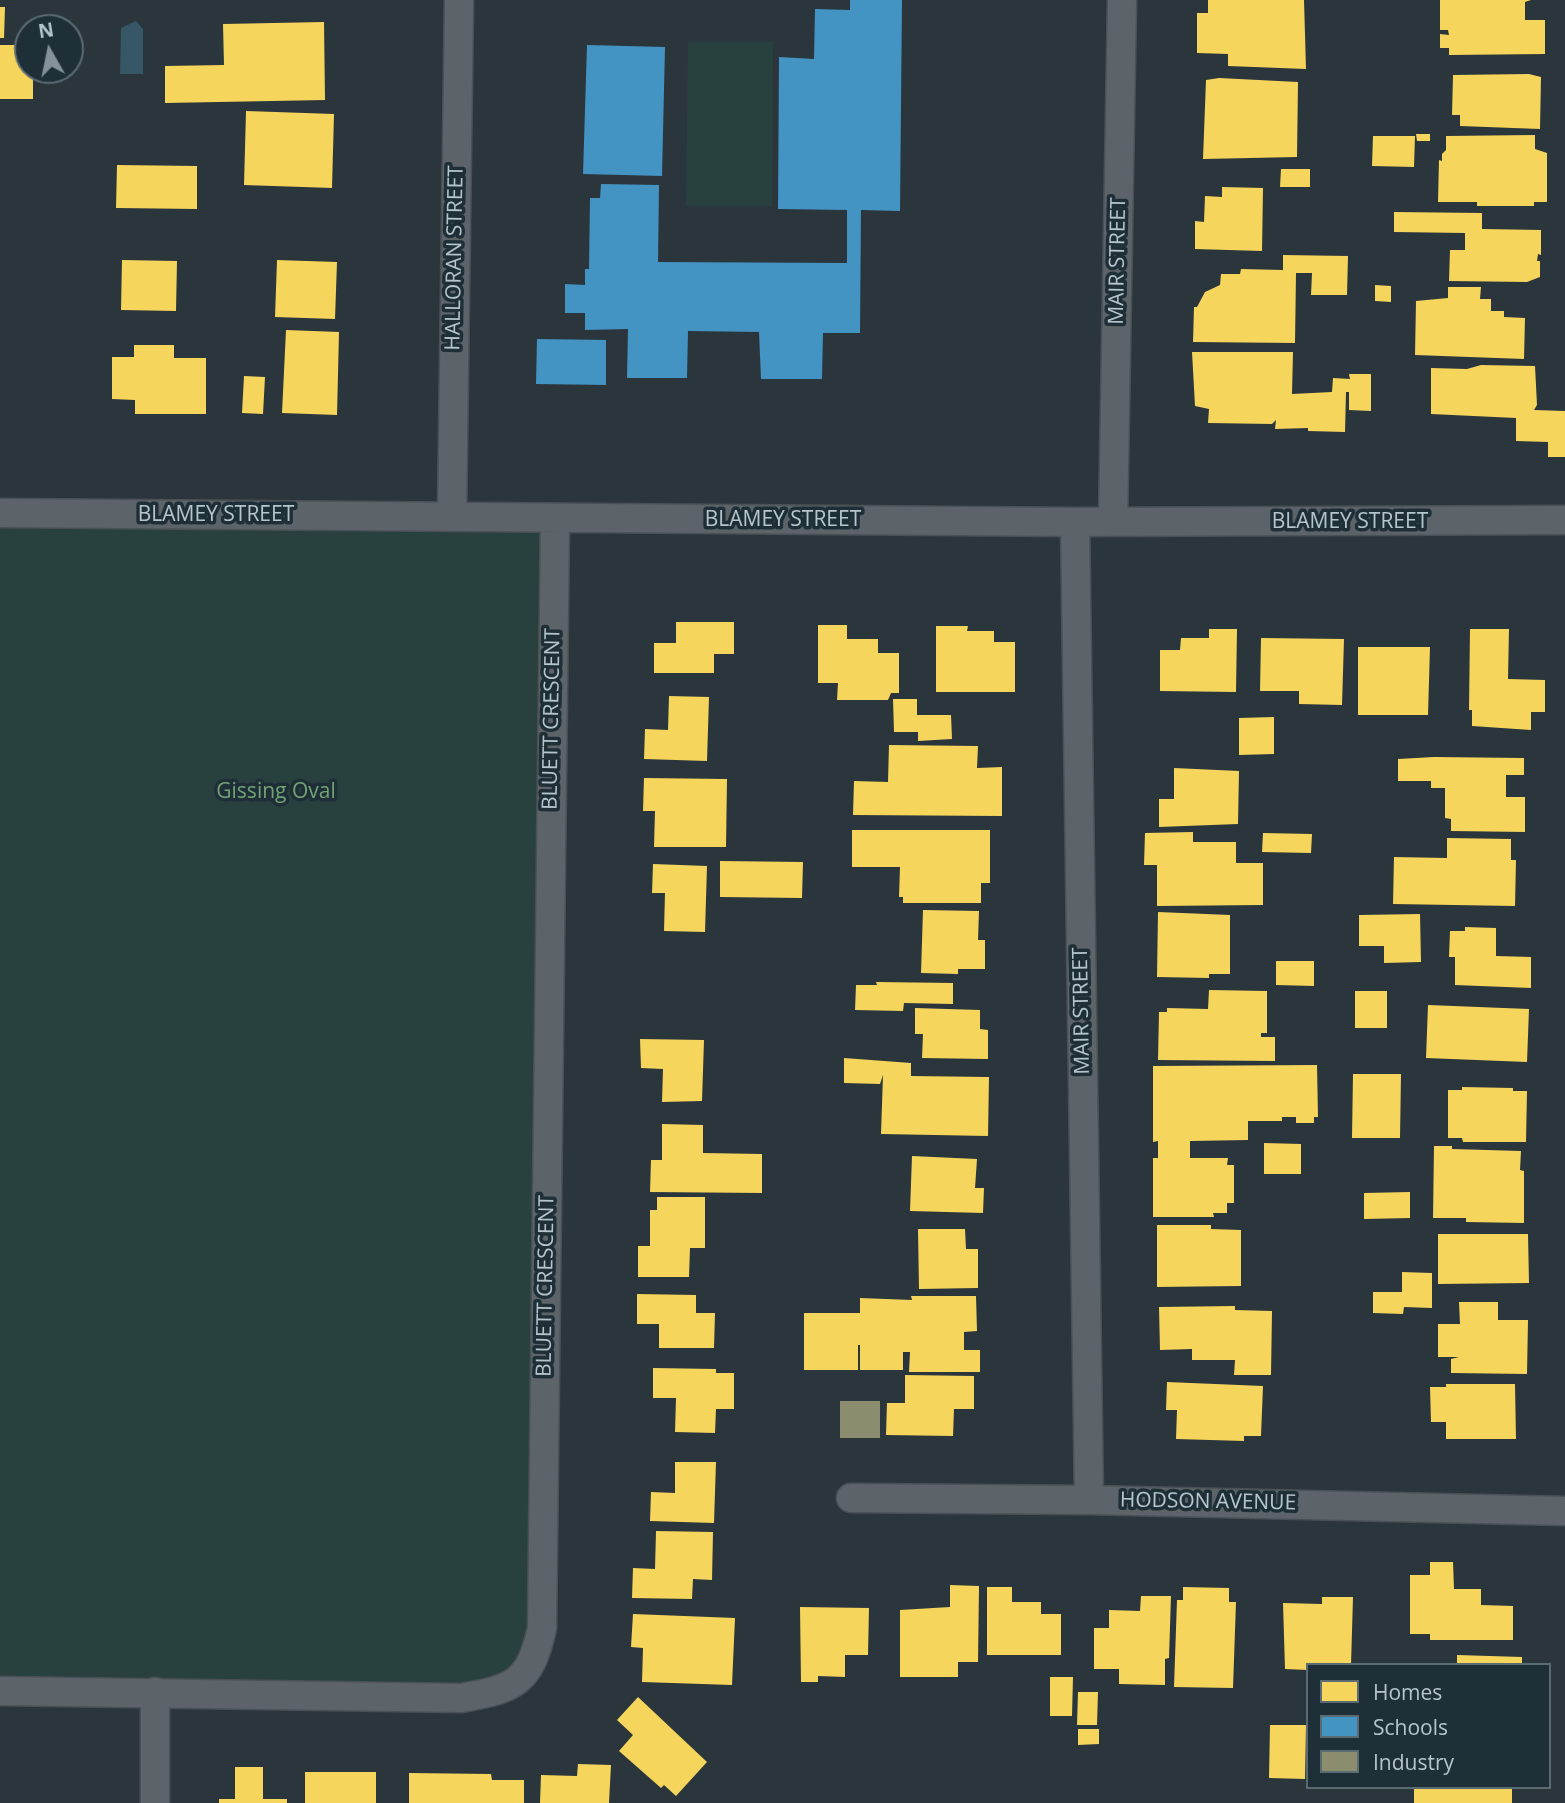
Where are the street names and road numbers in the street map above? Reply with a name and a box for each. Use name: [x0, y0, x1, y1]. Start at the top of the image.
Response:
street label: HALLORAN STREET: [441, 165, 469, 351]
street label: MAIR STREET: [1104, 197, 1132, 325]
street label: BLAMEY STREET: [138, 502, 294, 528]
street label: BLAMEY STREET: [705, 507, 861, 533]
street label: BLAMEY STREET: [1272, 509, 1428, 535]
street label: BLUETT CRESCENT: [538, 628, 566, 810]
street label: MAIR STREET: [1068, 947, 1096, 1075]
street label: BLUETT CRESCENT: [532, 1195, 560, 1377]
street label: HODSON AVENUE: [1120, 1488, 1296, 1516]

